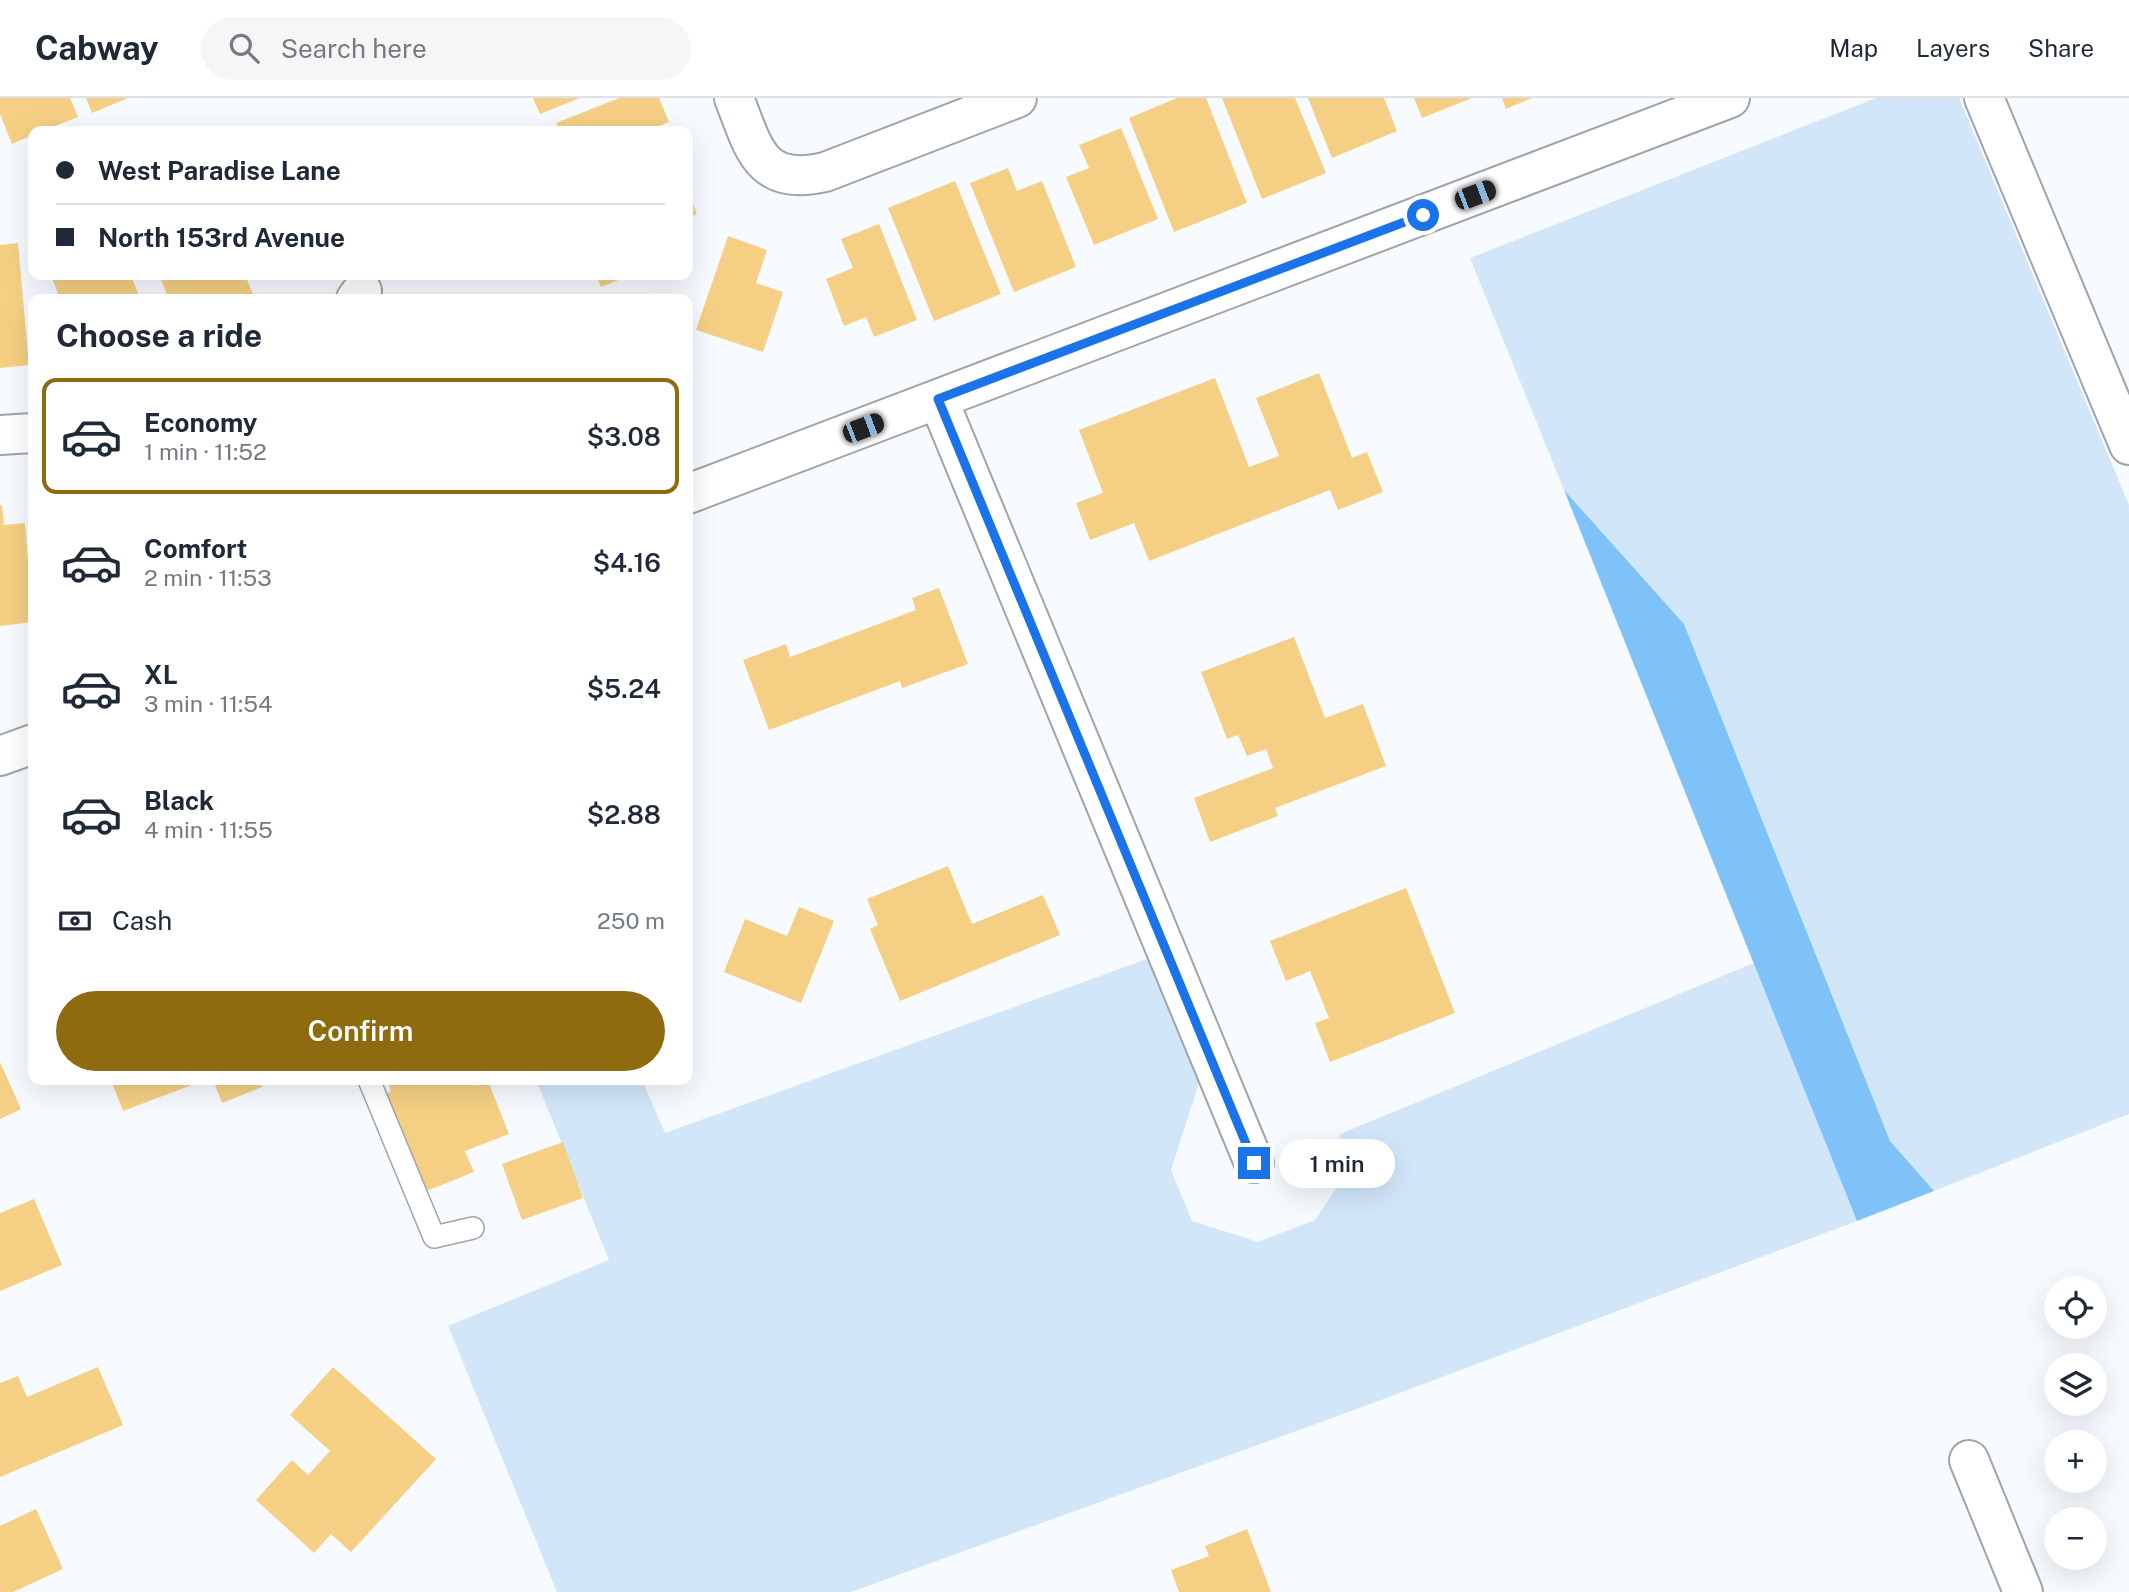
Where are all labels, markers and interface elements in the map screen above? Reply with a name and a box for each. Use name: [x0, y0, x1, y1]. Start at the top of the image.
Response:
search box: [201, 17, 691, 80]
text: Cabway: [35, 29, 159, 67]
icon: search: [225, 29, 263, 67]
text: Search here: [281, 33, 427, 64]
text: Map: [1829, 34, 1878, 62]
text: Layers: [1916, 34, 1990, 62]
text: Share: [2028, 34, 2094, 62]
text: West Paradise Lane: [98, 155, 341, 186]
car: [1452, 178, 1499, 212]
route start: [1407, 199, 1439, 231]
text: North 153rd Avenue: [98, 222, 345, 253]
text: Choose a ride: [56, 317, 262, 354]
icon: car: [60, 405, 123, 468]
text: Economy: [144, 407, 257, 438]
car: [840, 411, 887, 445]
text: $3.08: [587, 421, 661, 452]
text: 1 min · 11:52: [144, 438, 267, 465]
icon: car: [60, 531, 123, 594]
text: Comfort: [144, 533, 247, 564]
text: $4.16: [593, 547, 661, 578]
text: 2 min · 11:53: [144, 564, 272, 591]
icon: car: [60, 657, 123, 720]
text: XL: [144, 659, 178, 690]
text: $5.24: [587, 673, 661, 704]
text: 3 min · 11:54: [144, 690, 273, 717]
icon: car: [60, 783, 123, 846]
text: Black: [144, 785, 214, 816]
text: $2.88: [587, 799, 661, 830]
text: 4 min · 11:55: [144, 816, 273, 843]
icon: cash: [56, 902, 94, 940]
text: Cash: [112, 905, 172, 936]
text: 250 m: [597, 907, 665, 934]
button: Confirm: [56, 991, 665, 1071]
callout: 1 min: [1278, 1138, 1394, 1188]
route end: [1238, 1147, 1270, 1179]
text: 1 min: [1310, 1150, 1364, 1177]
map controls: [2044, 1276, 2107, 1570]
button: locate: [2044, 1276, 2107, 1339]
button: layers: [2044, 1353, 2107, 1416]
button: +: [2044, 1430, 2107, 1493]
button: −: [2044, 1507, 2107, 1570]

